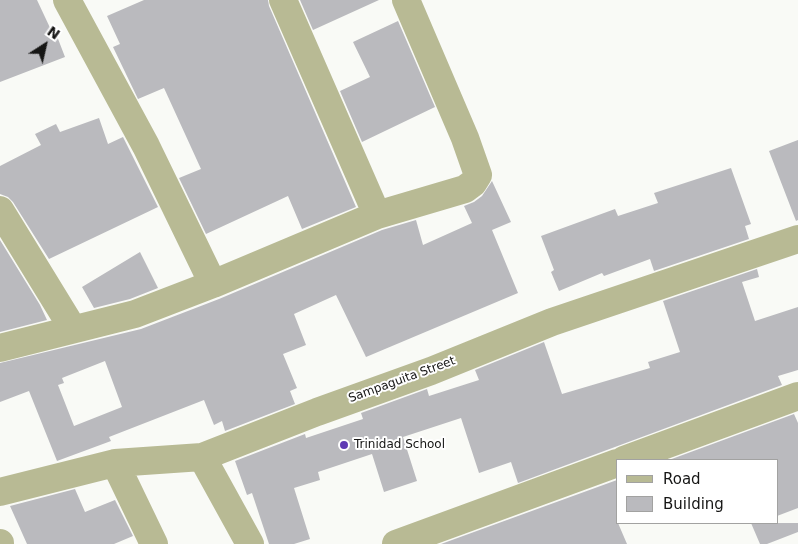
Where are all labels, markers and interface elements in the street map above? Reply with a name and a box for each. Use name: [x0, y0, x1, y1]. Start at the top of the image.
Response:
north arrow: [20, 20, 70, 70]
text: N: [44, 23, 63, 43]
street label: Sampaguita Street: [347, 354, 457, 406]
place label: Trinidad School: [354, 438, 445, 452]
marker: Trinidad School: [338, 439, 350, 451]
legend: [616, 459, 778, 524]
text: Road: [663, 470, 701, 488]
text: Building: [663, 495, 724, 513]

